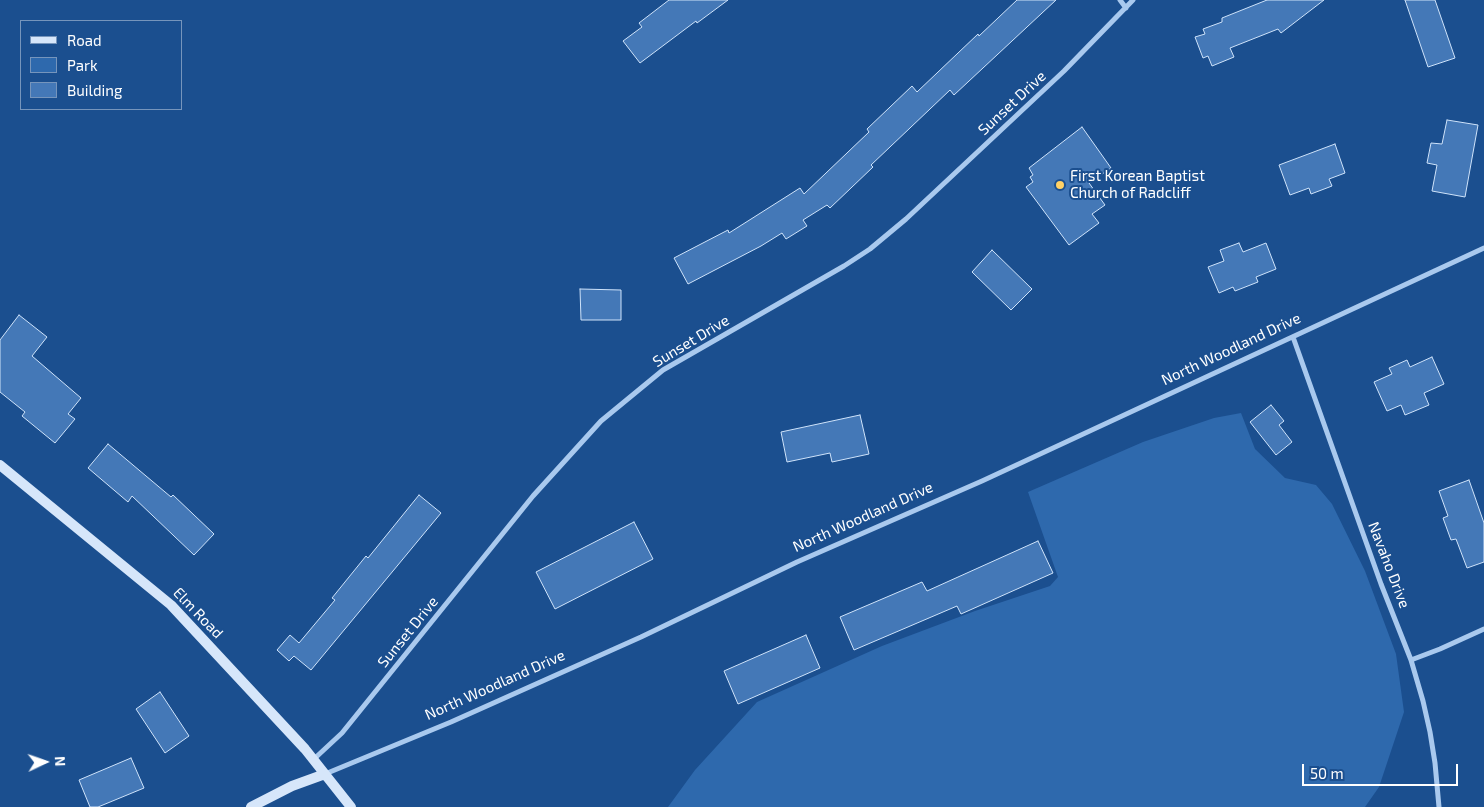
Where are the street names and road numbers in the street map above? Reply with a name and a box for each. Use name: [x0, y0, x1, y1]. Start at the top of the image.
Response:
street label: Sunset Drive: [974, 67, 1050, 139]
street label: North Woodland Drive: [1159, 309, 1303, 389]
street label: Sunset Drive: [649, 311, 733, 371]
street label: North Woodland Drive: [790, 478, 936, 556]
street label: Navaho Drive: [1364, 519, 1414, 611]
street label: Elm Road: [169, 584, 227, 642]
street label: Sunset Drive: [374, 593, 442, 671]
street label: North Woodland Drive: [422, 646, 568, 724]

